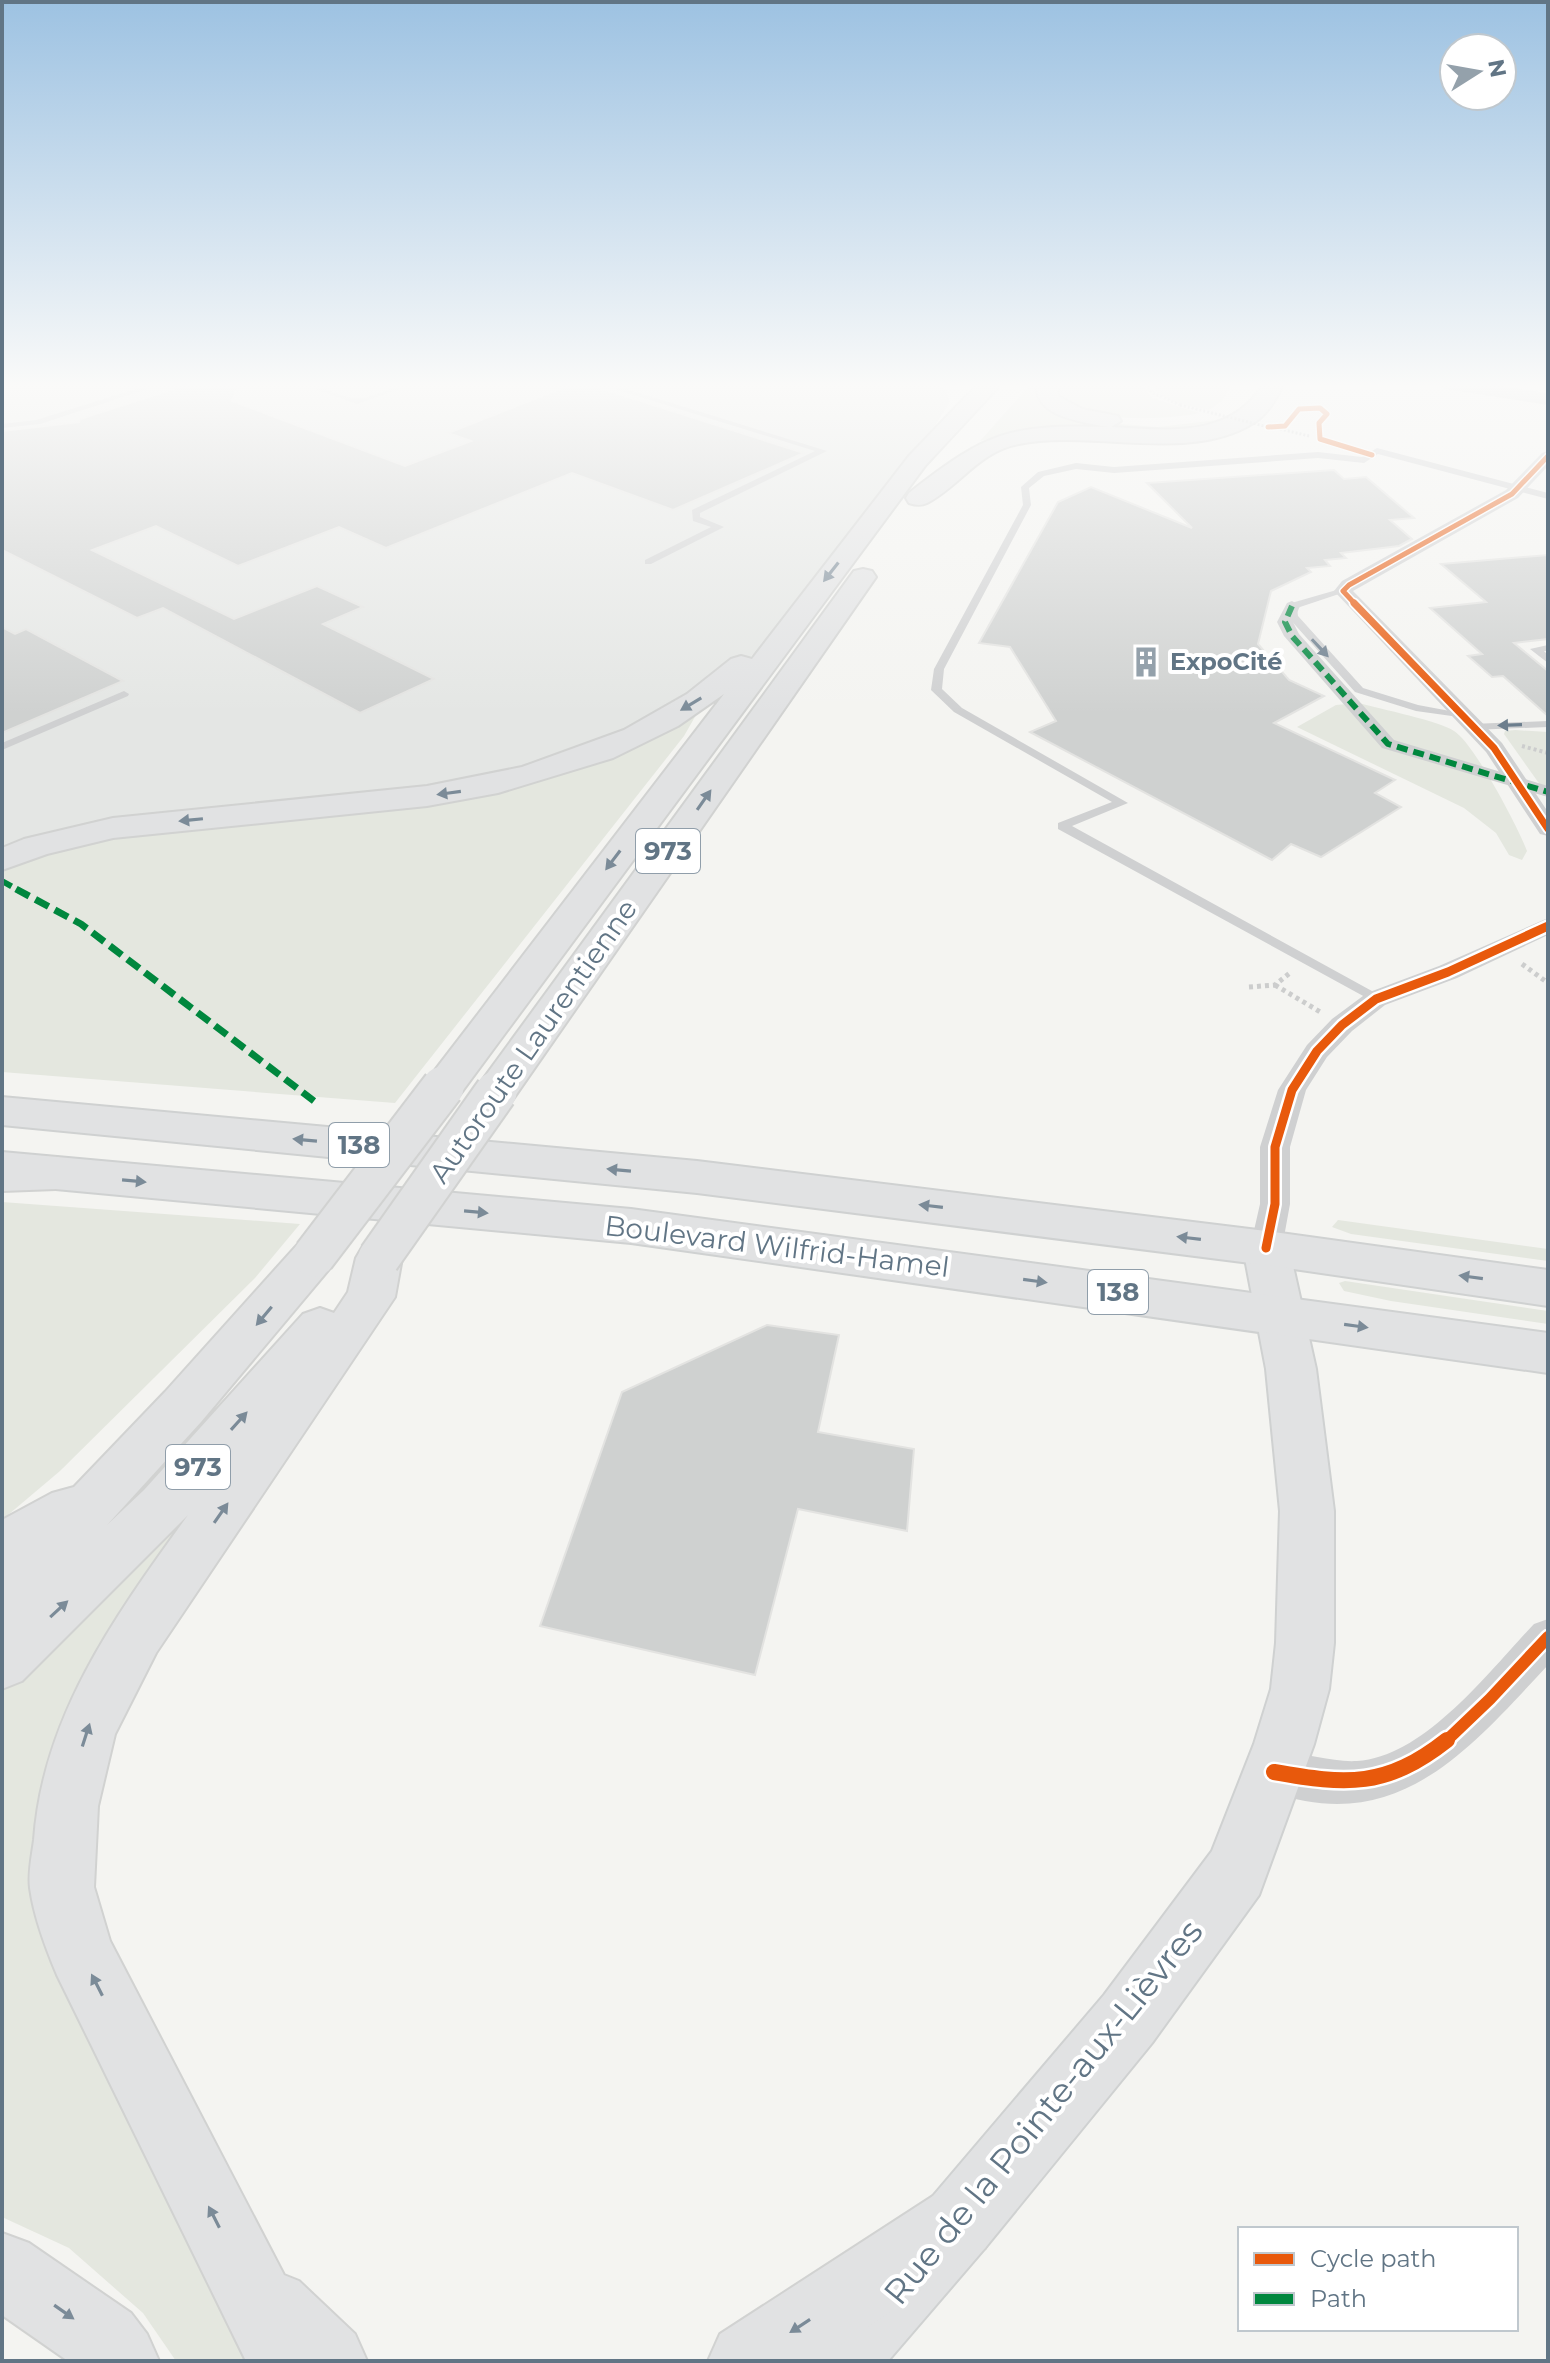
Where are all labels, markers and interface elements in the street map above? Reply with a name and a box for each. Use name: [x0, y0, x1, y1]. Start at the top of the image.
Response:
north arrow: [1438, 32, 1518, 112]
text: N: [1482, 57, 1512, 80]
one-way arrow: [824, 562, 840, 582]
one-way arrow: [1311, 639, 1329, 658]
building icon: ExpoCité: [1129, 645, 1163, 679]
place label: ExpoCité: [1170, 647, 1282, 676]
one-way arrow: [680, 696, 702, 710]
one-way arrow: [1497, 719, 1522, 732]
one-way arrow: [436, 787, 461, 800]
one-way arrow: [696, 790, 711, 811]
one-way arrow: [178, 814, 203, 827]
road number: 973: [636, 829, 700, 873]
one-way arrow: [606, 850, 621, 871]
street label: Autoroute Laurentienne: [422, 893, 644, 1189]
road number: 138: [329, 1123, 389, 1167]
one-way arrow: [292, 1133, 317, 1146]
one-way arrow: [606, 1163, 631, 1176]
one-way arrow: [122, 1174, 147, 1187]
one-way arrow: [918, 1200, 943, 1213]
one-way arrow: [464, 1205, 489, 1218]
street label: Boulevard Wilfrid-Hamel: [603, 1208, 951, 1284]
one-way arrow: [1176, 1231, 1201, 1244]
road number: 138: [1088, 1270, 1148, 1314]
one-way arrow: [1458, 1270, 1483, 1283]
one-way arrow: [1023, 1275, 1048, 1288]
one-way arrow: [256, 1306, 273, 1326]
one-way arrow: [1343, 1320, 1368, 1333]
one-way arrow: [230, 1411, 248, 1431]
road number: 973: [166, 1445, 230, 1489]
one-way arrow: [213, 1503, 228, 1524]
one-way arrow: [50, 1600, 69, 1618]
one-way arrow: [80, 1722, 93, 1746]
street label: Rue de la Pointe-aux-Lièvres: [875, 1911, 1211, 2313]
one-way arrow: [90, 1974, 103, 1997]
one-way arrow: [208, 2206, 221, 2229]
legend: [1238, 2227, 1518, 2331]
text: Cycle path: [1310, 2244, 1437, 2273]
text: Path: [1310, 2284, 1367, 2313]
one-way arrow: [53, 2304, 74, 2319]
one-way arrow: [789, 2319, 811, 2333]

